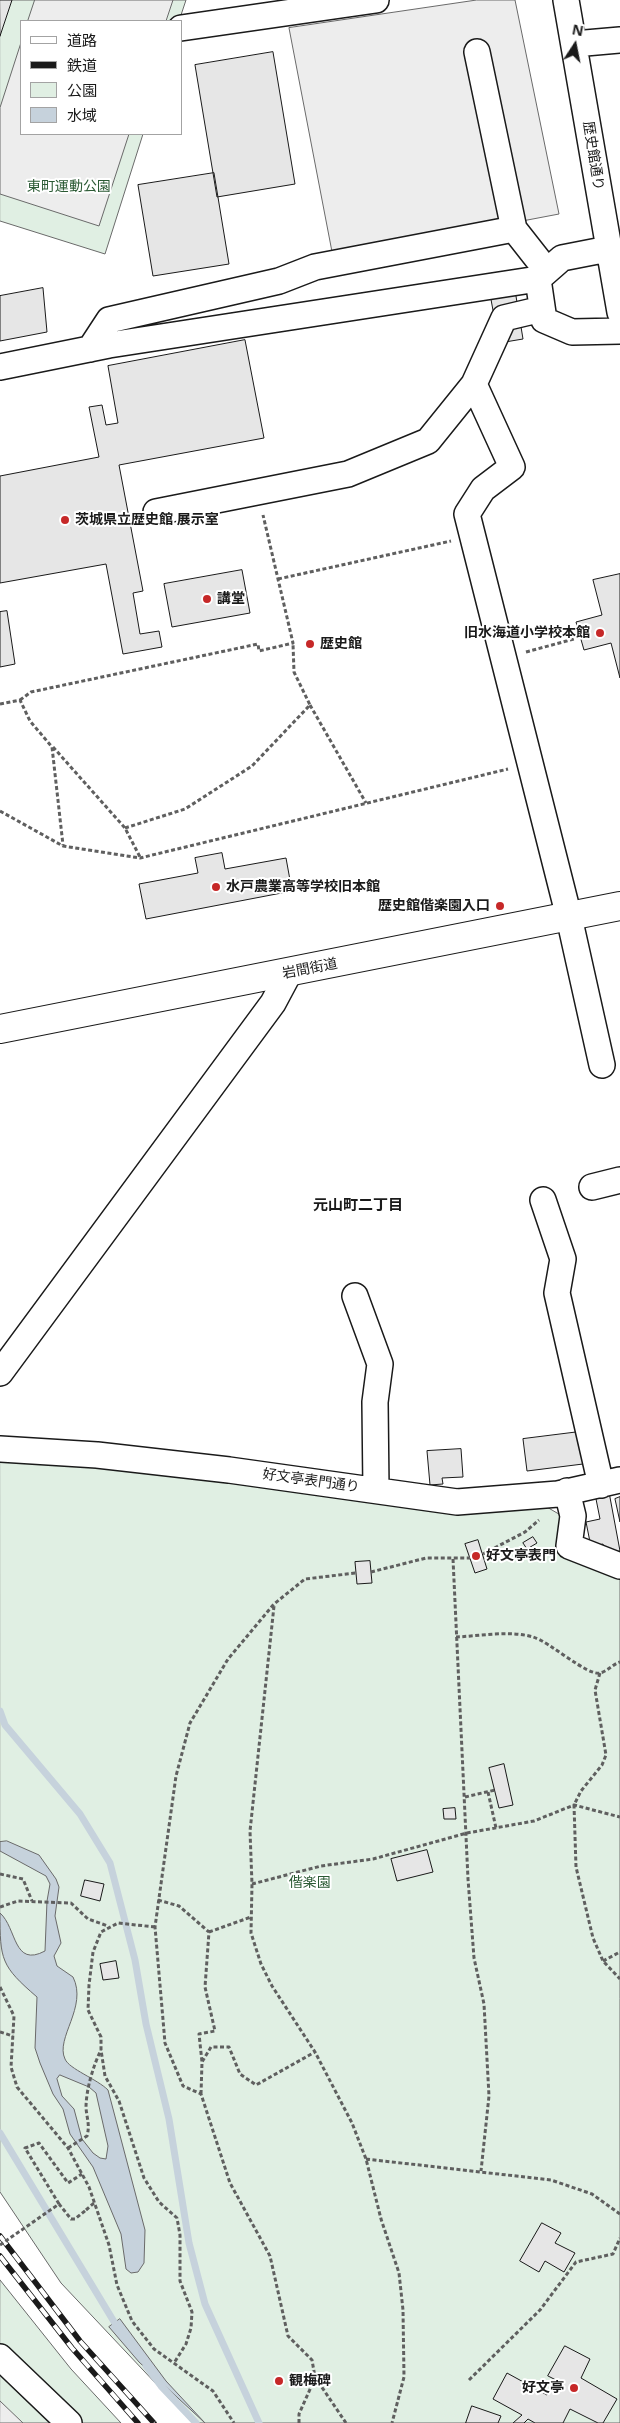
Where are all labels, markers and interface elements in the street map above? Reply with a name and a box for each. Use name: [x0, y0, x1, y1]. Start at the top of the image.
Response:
text: N: [571, 19, 585, 40]
legend: [20, 20, 182, 135]
north arrow: [550, 20, 600, 70]
text: 道路: [67, 30, 97, 50]
text: 鉄道: [67, 55, 97, 75]
text: 公園: [67, 80, 97, 100]
text: 水域: [67, 105, 97, 125]
street label: 歴史館通り: [579, 120, 607, 192]
park label: 東町運動公園: [27, 179, 111, 195]
place label: 茨城県立歴史館 展示室: [75, 512, 219, 528]
marker: 茨城県立歴史館 展示室: [59, 514, 71, 526]
place label: 講堂: [217, 591, 245, 607]
marker: 講堂: [201, 593, 213, 605]
place label: 旧水海道小学校本館: [464, 625, 590, 641]
marker: 旧水海道小学校本館: [594, 627, 606, 639]
place label: 歴史館: [320, 636, 362, 652]
marker: 歴史館: [304, 638, 316, 650]
place label: 水戸農業高等学校旧本館: [226, 879, 380, 895]
marker: 水戸農業高等学校旧本館: [210, 881, 222, 893]
place label: 歴史館偕楽園入口: [378, 898, 490, 914]
marker: 歴史館偕楽園入口: [494, 900, 506, 912]
street label: 岩間街道: [281, 955, 339, 983]
district label: 元山町二丁目: [313, 1197, 403, 1215]
street label: 好文亭表門通り: [261, 1466, 361, 1496]
place label: 好文亭表門: [486, 1548, 556, 1564]
marker: 好文亭表門: [470, 1550, 482, 1562]
park label: 偕楽園: [289, 1875, 331, 1891]
place label: 観梅碑: [289, 2373, 331, 2389]
marker: 観梅碑: [273, 2375, 285, 2387]
place label: 好文亭: [522, 2380, 564, 2396]
marker: 好文亭: [568, 2382, 580, 2394]

